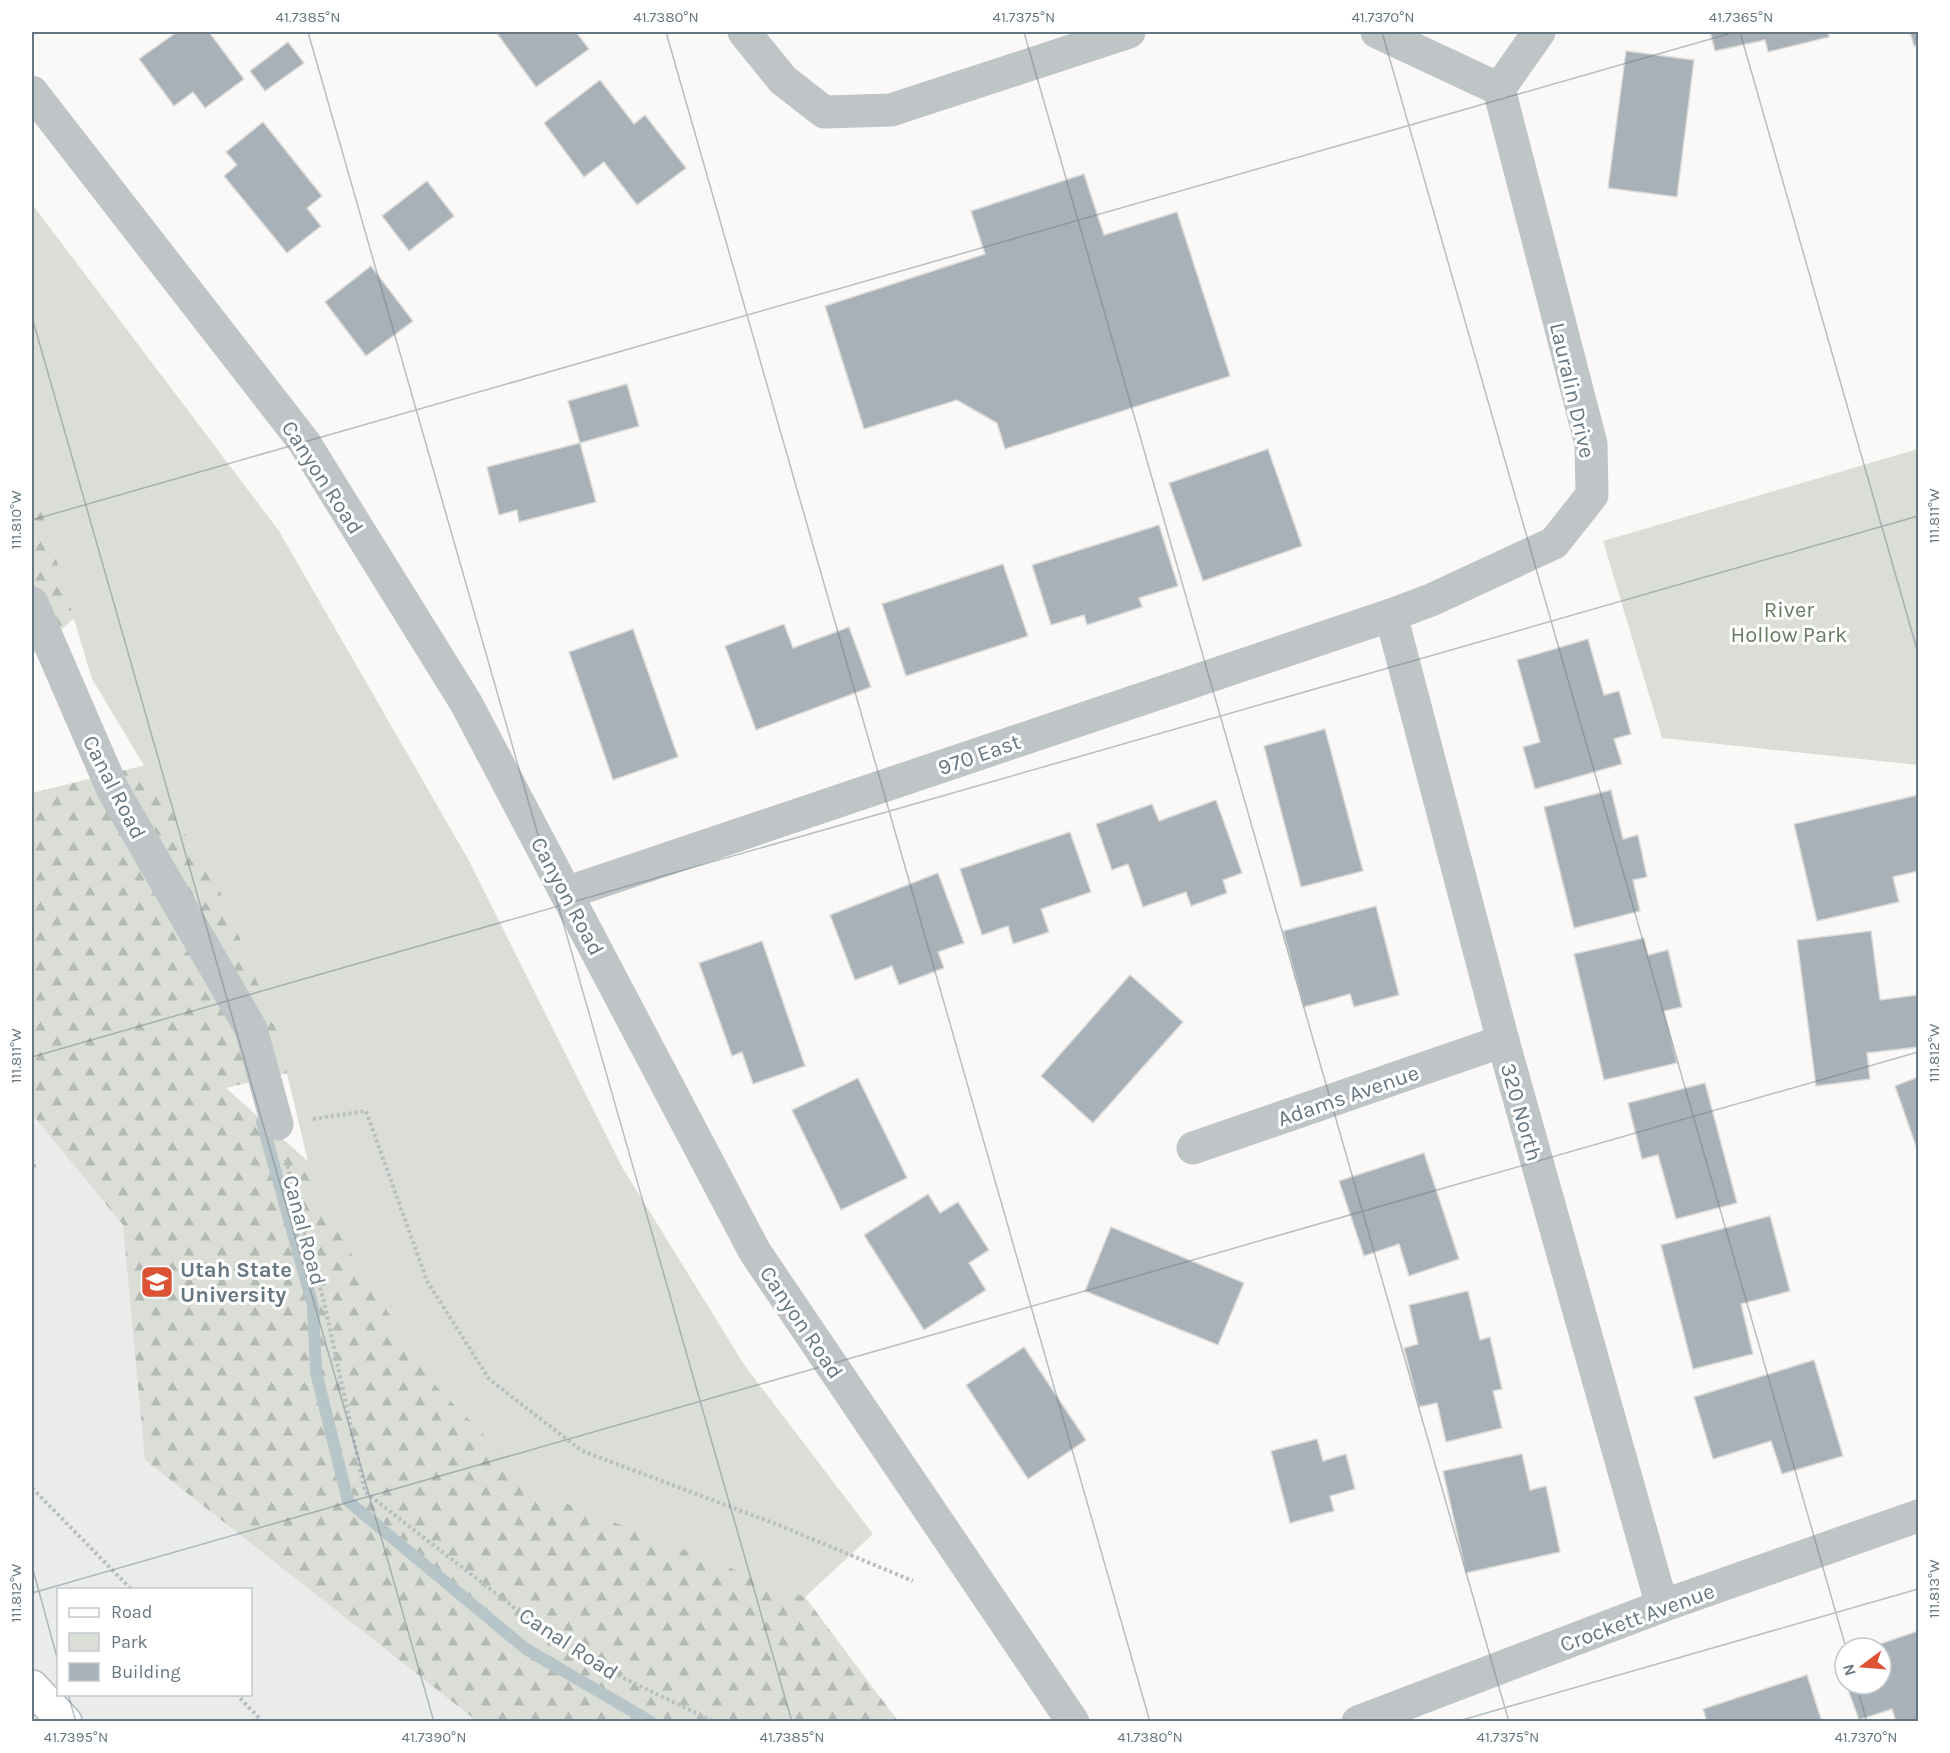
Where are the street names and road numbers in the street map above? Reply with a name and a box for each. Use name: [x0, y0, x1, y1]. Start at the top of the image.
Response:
street label: Lauralin Drive: [1544, 320, 1600, 461]
street label: Canyon Road: [276, 416, 369, 539]
street label: 970 East: [935, 729, 1024, 781]
street label: Canal Road: [77, 731, 151, 844]
street label: Canyon Road: [525, 833, 609, 960]
street label: Adams Avenue: [1274, 1060, 1422, 1132]
street label: 320 North: [1495, 1060, 1547, 1164]
street label: Canal Road: [277, 1172, 331, 1288]
street label: Canyon Road: [754, 1261, 848, 1384]
street label: Crockett Avenue: [1556, 1578, 1718, 1658]
street label: Canal Road: [514, 1602, 623, 1686]

